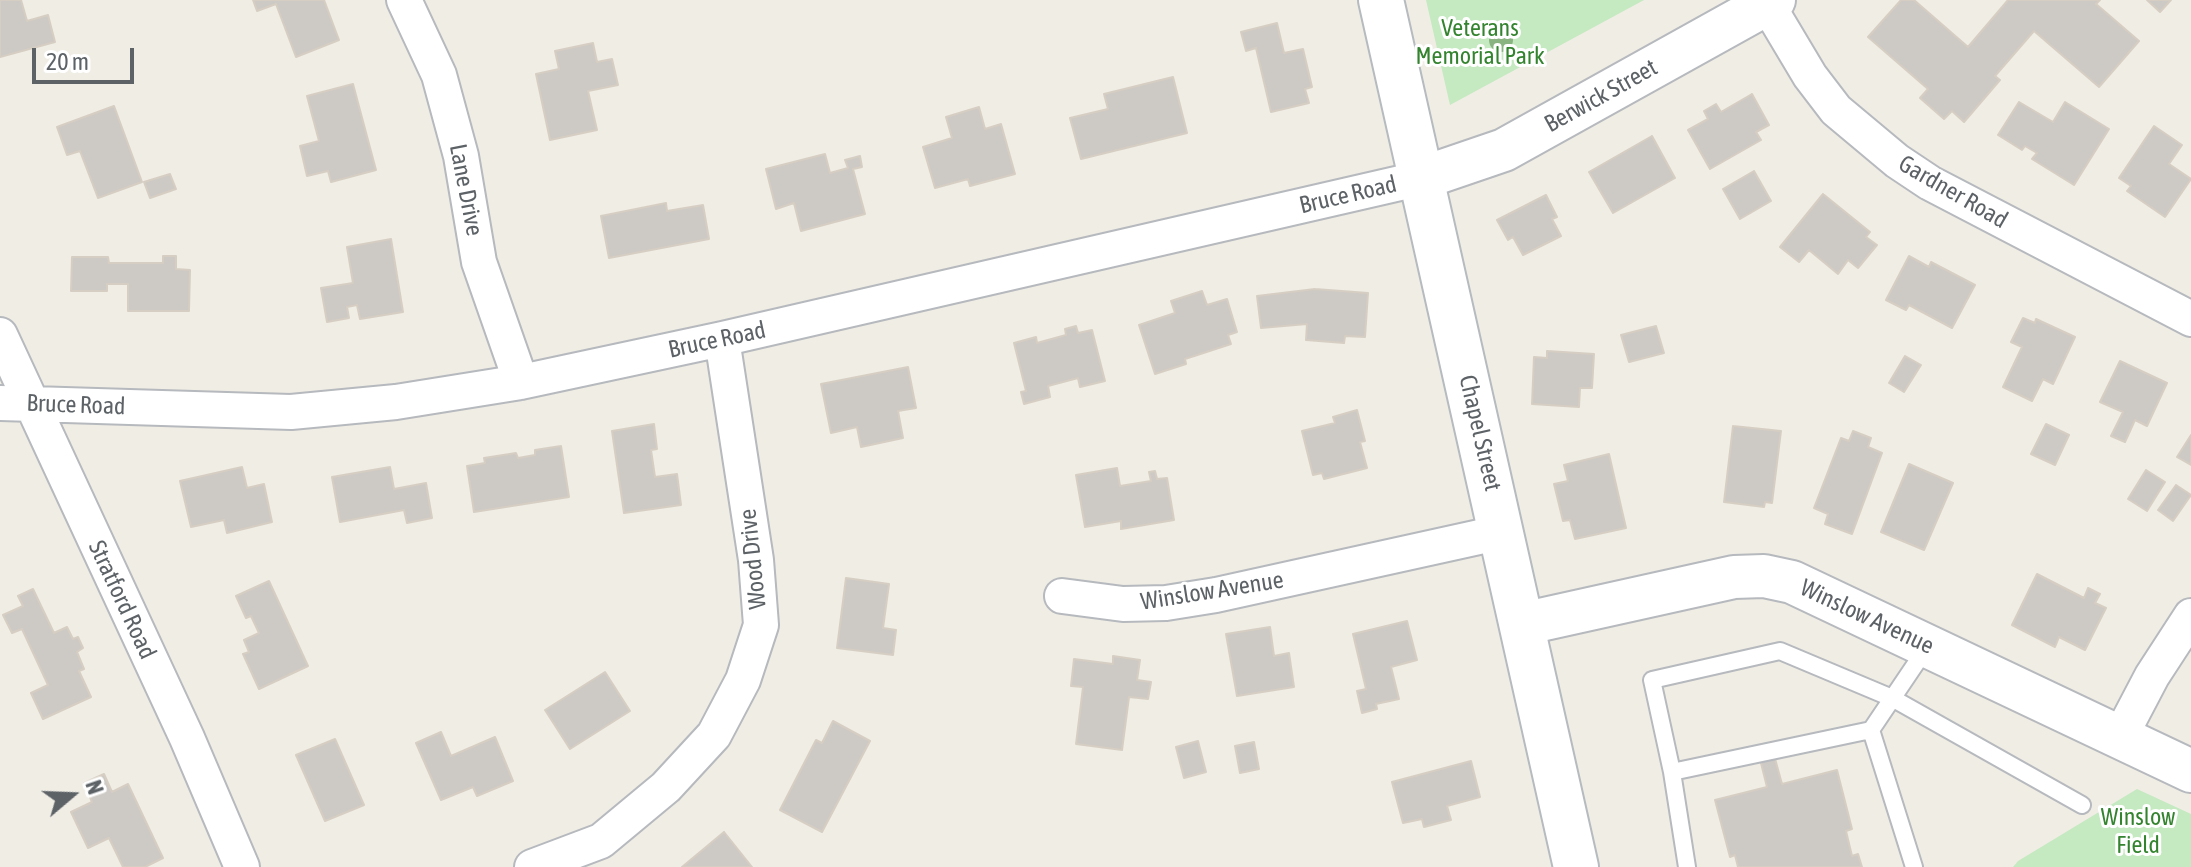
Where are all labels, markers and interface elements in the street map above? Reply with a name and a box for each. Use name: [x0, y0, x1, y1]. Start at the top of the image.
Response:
park label: Veterans Memorial Park: [1415, 14, 1545, 70]
scale bar: [36, 32, 138, 82]
text: 20 m: [46, 48, 89, 75]
street label: Berwick Street: [1540, 53, 1662, 139]
street label: Lane Drive: [443, 142, 489, 238]
street label: Gardner Road: [1893, 149, 2013, 235]
street label: Bruce Road: [1297, 170, 1399, 220]
street label: Bruce Road: [666, 316, 768, 364]
street label: Chapel Street: [1453, 372, 1507, 494]
street label: Bruce Road: [26, 389, 126, 421]
street label: Wood Drive: [733, 508, 773, 610]
street label: Stratford Road: [82, 536, 162, 664]
street label: Winslow Avenue: [1139, 565, 1285, 617]
street label: Winslow Avenue: [1796, 573, 1938, 661]
north arrow: [32, 755, 112, 835]
text: N: [80, 777, 109, 798]
park label: Winslow Field: [2101, 803, 2175, 859]

